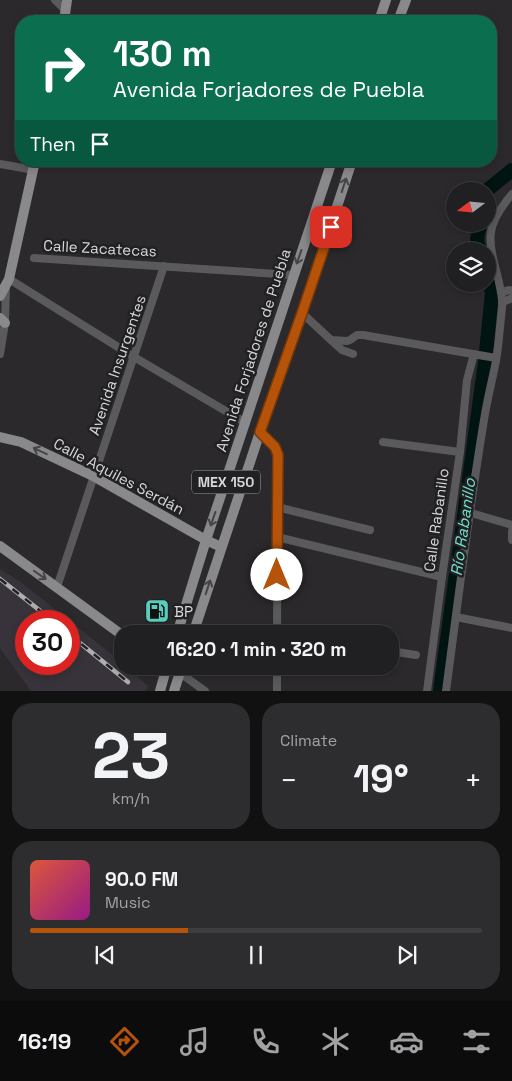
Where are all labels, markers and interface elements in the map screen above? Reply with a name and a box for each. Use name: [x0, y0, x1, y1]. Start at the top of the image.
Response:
text: 130 m: [113, 32, 212, 76]
icon: right: [30, 35, 95, 100]
text: Avenida Forjadores de Puebla: [113, 75, 424, 103]
icon: arrive: [86, 130, 114, 158]
text: Then: [30, 132, 76, 157]
one-way arrow: [340, 177, 350, 193]
north arrow: [446, 182, 496, 232]
map controls: [446, 182, 496, 292]
pin: [310, 206, 352, 248]
icon: arrive: [317, 213, 345, 241]
street label: Calle Zacatecas: [43, 236, 157, 260]
button: layers: [446, 242, 496, 292]
street label: Avenida Forjadores de Puebla: [211, 246, 295, 454]
one-way arrow: [294, 249, 304, 265]
street label: Avenida Insurgentes: [84, 292, 150, 438]
street label: Calle Aquiles Serdán: [50, 433, 188, 519]
one-way arrow: [33, 445, 48, 455]
street label: Calle Rabanillo: [419, 467, 453, 573]
road number: MEX 150: [192, 471, 260, 494]
water label: Río Rabanillo: [446, 476, 480, 577]
one-way arrow: [208, 511, 217, 527]
position arrow: [250, 548, 302, 600]
one-way arrow: [33, 569, 46, 580]
one-way arrow: [204, 580, 213, 596]
fuel station icon: BP: [144, 598, 170, 624]
place label: BP: [174, 602, 193, 621]
speed limit sign: 30: [15, 610, 80, 675]
text: 16:20 · 1 min · 320 m: [167, 637, 346, 662]
text: 23: [92, 714, 170, 797]
text: Climate: [280, 730, 337, 751]
text: 19°: [353, 755, 409, 803]
text: −: [280, 762, 297, 798]
text: +: [465, 762, 482, 798]
text: km/h: [112, 788, 150, 809]
text: 90.0 FM: [105, 867, 178, 892]
text: Music: [105, 892, 151, 913]
icon: previous: [91, 941, 119, 969]
icon: pause: [242, 941, 270, 969]
icon: next: [393, 941, 421, 969]
icon: directions: [107, 1024, 142, 1059]
icon: music: [177, 1024, 212, 1059]
icon: phone: [248, 1024, 283, 1059]
icon: climate: [318, 1024, 353, 1059]
icon: car: [389, 1024, 424, 1059]
icon: filters: [459, 1024, 494, 1059]
text: 16:19: [18, 1027, 71, 1055]

